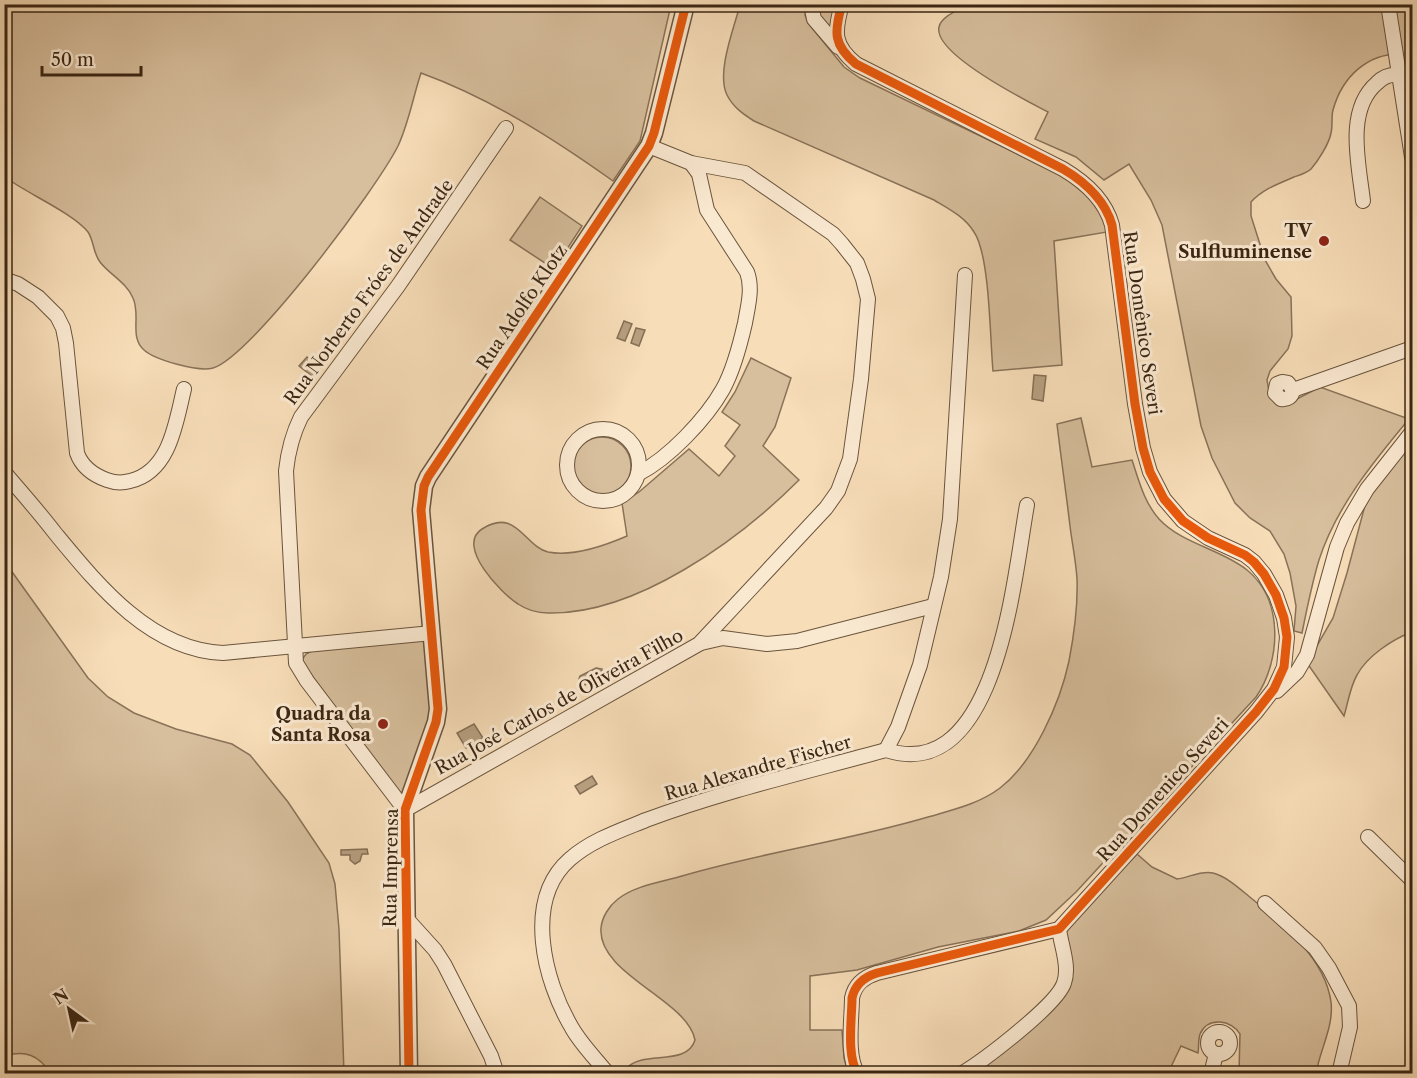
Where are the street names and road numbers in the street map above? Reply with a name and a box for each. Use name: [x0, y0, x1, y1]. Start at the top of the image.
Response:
street label: Rua Norberto Fróes de Andrade: [280, 175, 458, 409]
street label: Rua Domênico Severi: [1118, 230, 1166, 417]
street label: Rua Adolfo Klotz: [472, 240, 572, 374]
street label: Rua José Carlos de Oliveira Filho: [431, 624, 687, 780]
street label: Rua Domenico Severi: [1093, 713, 1234, 866]
street label: Rua Alexandre Fischer: [662, 731, 854, 805]
street label: Rua Imprensa: [379, 808, 403, 928]

